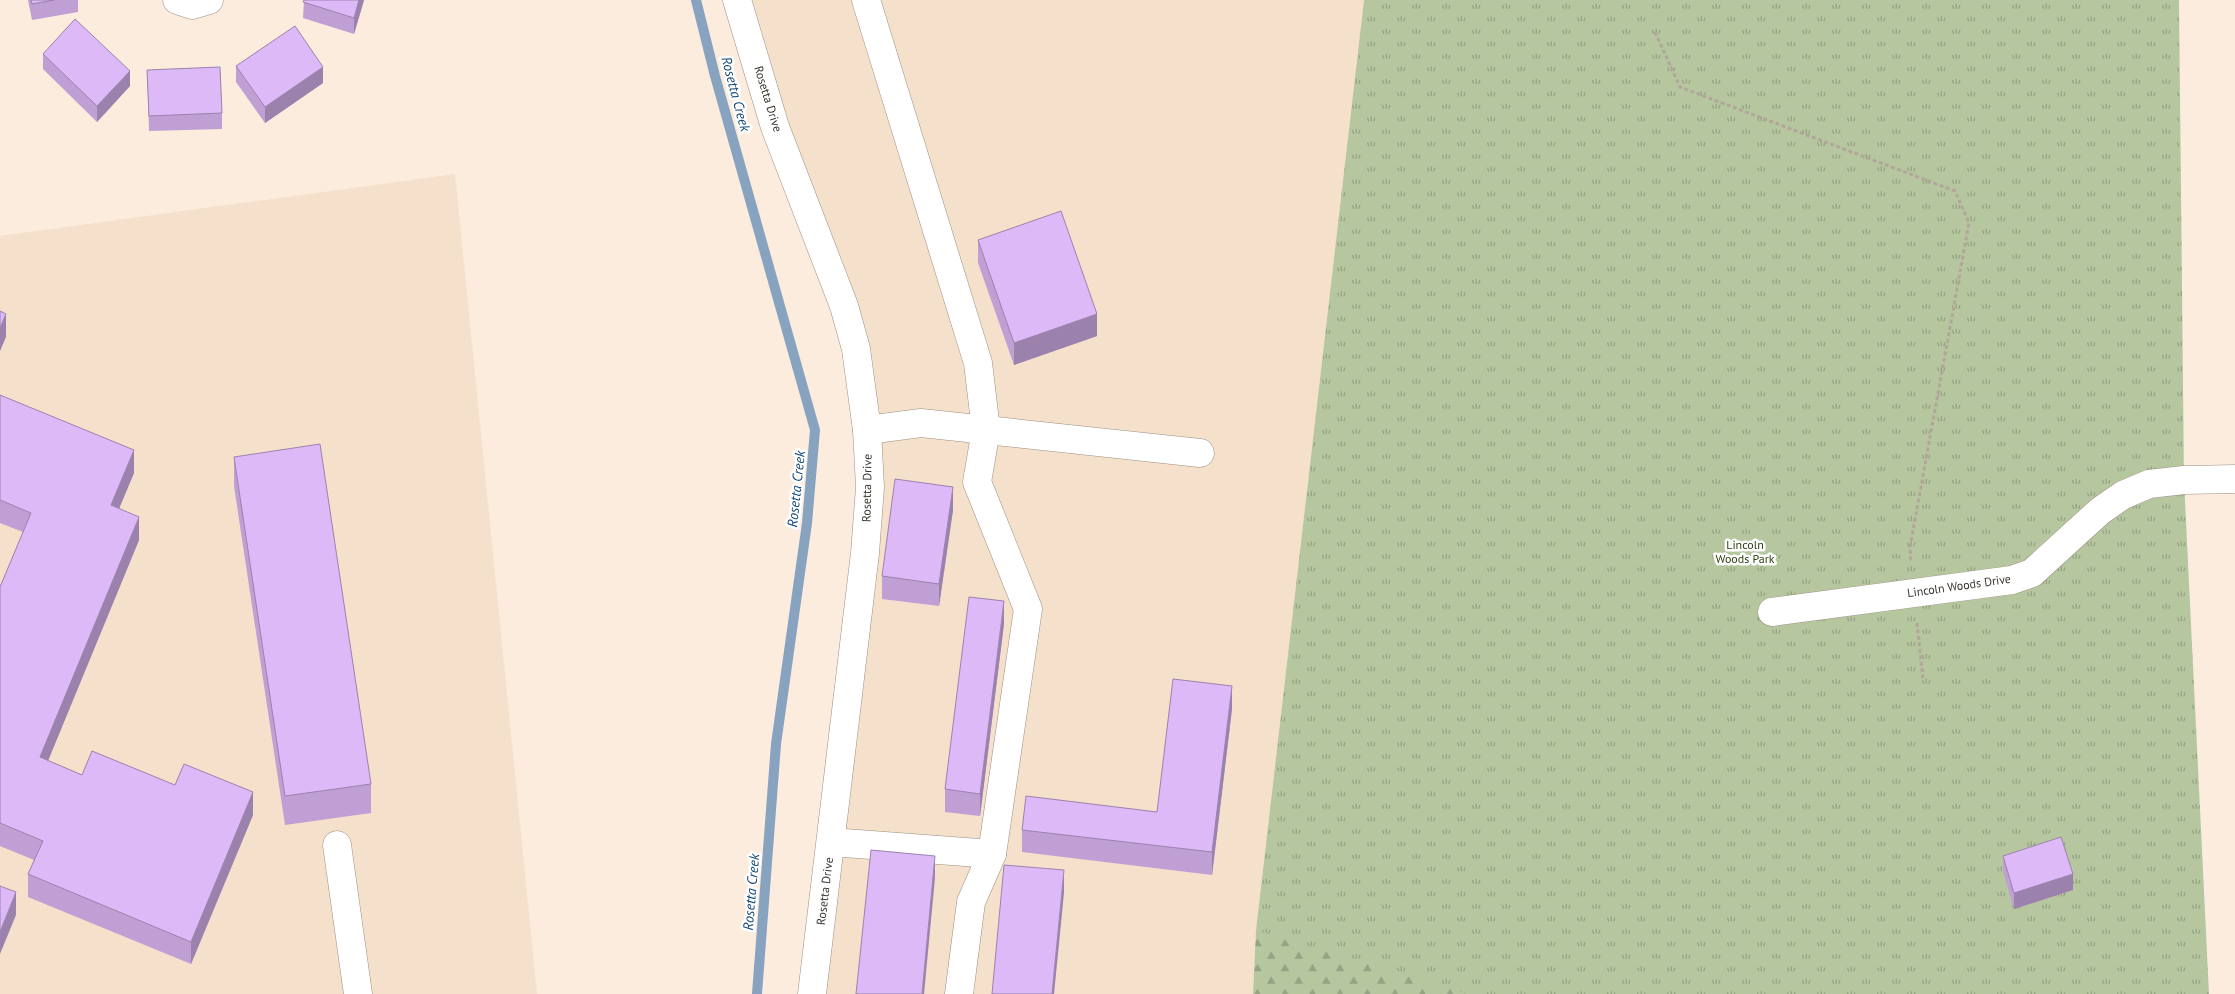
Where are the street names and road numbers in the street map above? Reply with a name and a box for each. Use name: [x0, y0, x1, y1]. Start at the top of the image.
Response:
street label: Rosetta Drive: [751, 64, 786, 134]
street label: Rosetta Drive: [858, 454, 875, 522]
street label: Lincoln Woods Drive: [1906, 571, 2012, 600]
street label: Rosetta Drive: [813, 856, 836, 926]

